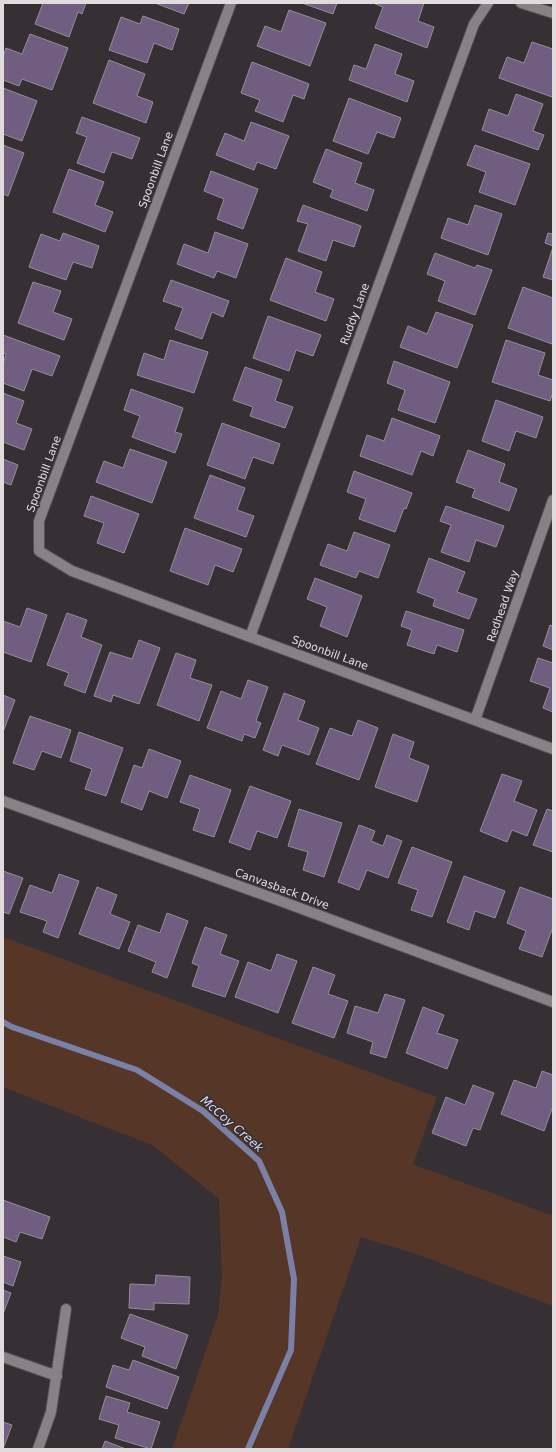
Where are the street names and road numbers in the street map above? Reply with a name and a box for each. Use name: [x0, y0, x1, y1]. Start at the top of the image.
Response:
street label: Spoonbill Lane: [136, 130, 176, 210]
street label: Ruddy Lane: [338, 281, 372, 347]
street label: Spoonbill Lane: [24, 434, 64, 514]
street label: Redhead Way: [485, 568, 522, 644]
street label: Spoonbill Lane: [290, 633, 370, 673]
street label: Canvasback Drive: [233, 866, 331, 912]

